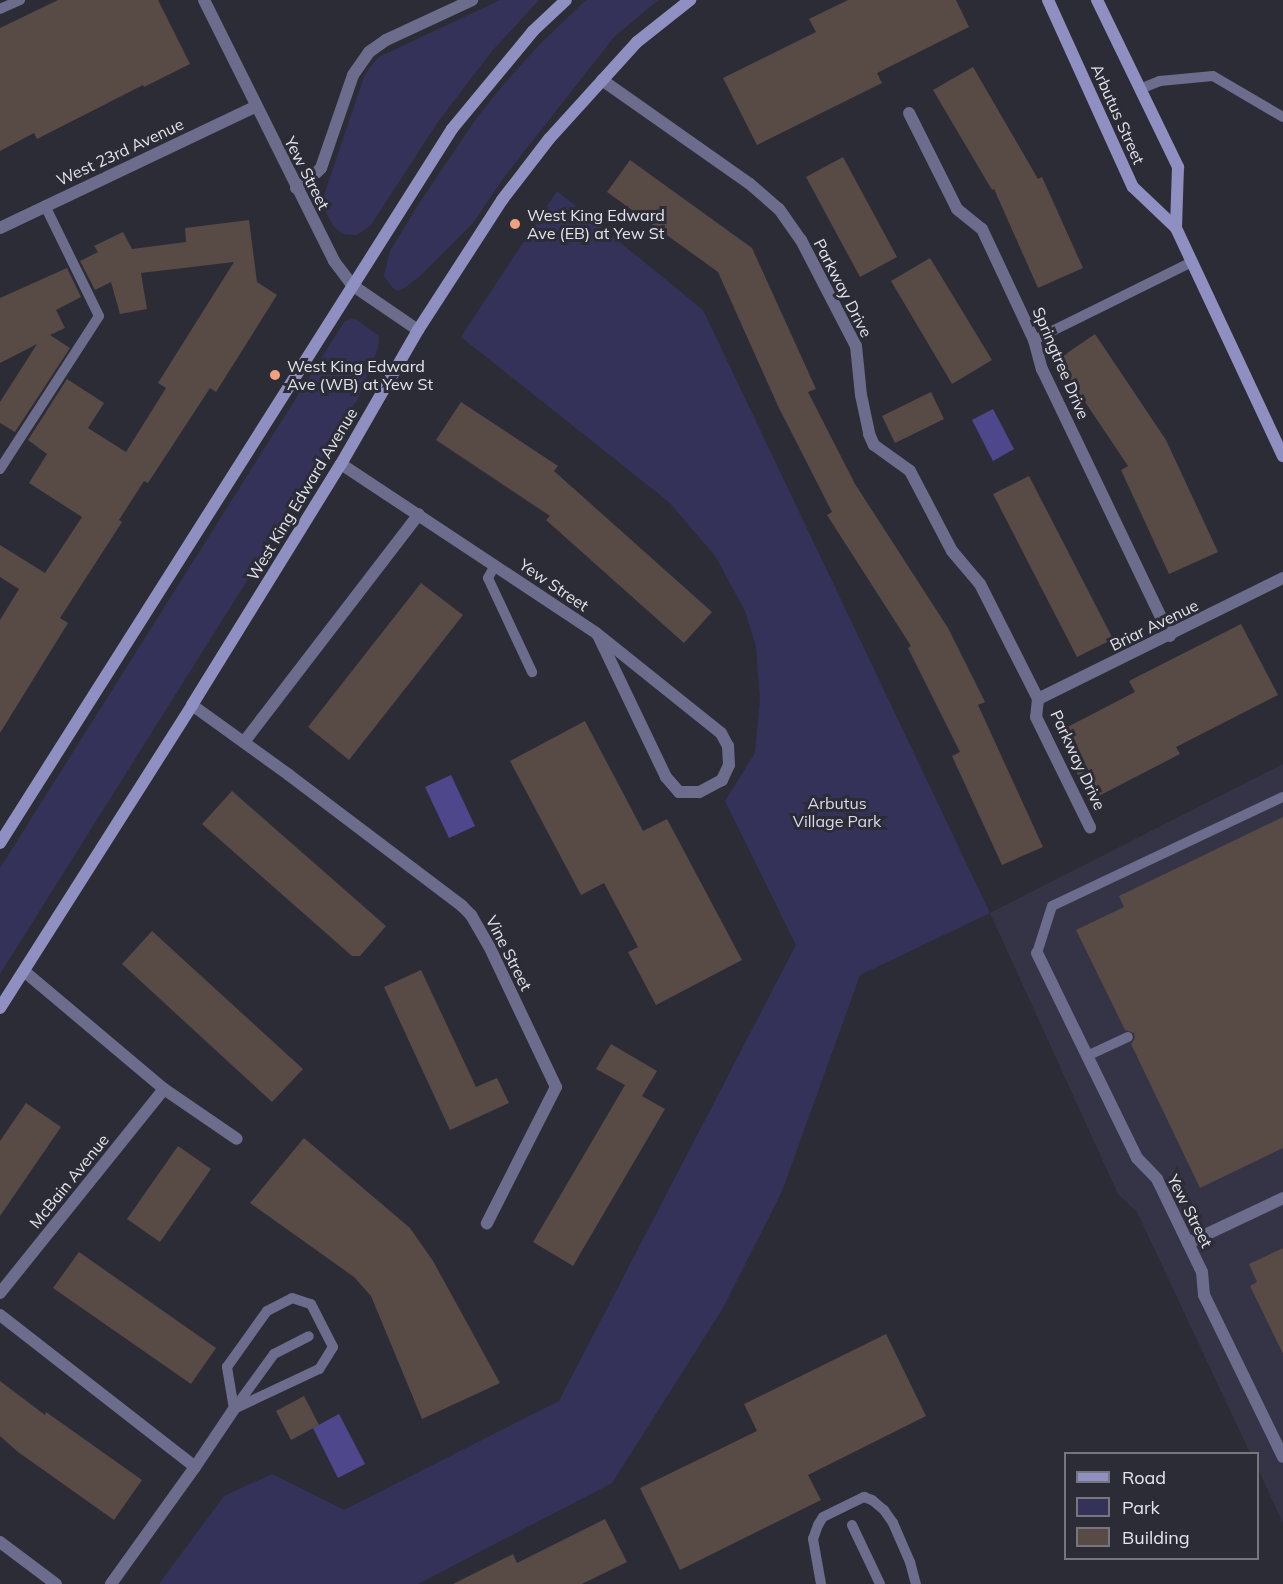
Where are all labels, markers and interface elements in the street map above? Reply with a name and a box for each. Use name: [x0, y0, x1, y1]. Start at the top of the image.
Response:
street label: Arbutus Street: [1087, 61, 1149, 167]
street label: West 23rd Avenue: [54, 114, 186, 190]
street label: Yew Street: [280, 133, 334, 213]
place label: West King Edward Ave (EB) at Yew St: [527, 205, 665, 243]
marker: West King Edward Ave (EB) at Yew St: [508, 217, 522, 231]
street label: Parkway Drive: [810, 236, 876, 340]
street label: Springtree Drive: [1029, 304, 1093, 422]
place label: West King Edward Ave (WB) at Yew St: [287, 356, 433, 394]
marker: West King Edward Ave (WB) at Yew St: [268, 368, 282, 382]
street label: West King Edward Avenue: [243, 404, 361, 584]
street label: Yew Street: [516, 555, 592, 615]
street label: Briar Avenue: [1107, 595, 1201, 655]
street label: Parkway Drive: [1046, 707, 1110, 813]
park label: Arbutus Village Park: [793, 793, 881, 831]
street label: Vine Street: [482, 912, 536, 994]
street label: McBain Avenue: [25, 1130, 113, 1232]
street label: Yew Street: [1163, 1171, 1217, 1251]
legend: [1064, 1452, 1259, 1560]
text: Road: [1122, 1466, 1166, 1489]
text: Park: [1122, 1496, 1160, 1519]
text: Building: [1122, 1526, 1190, 1549]

